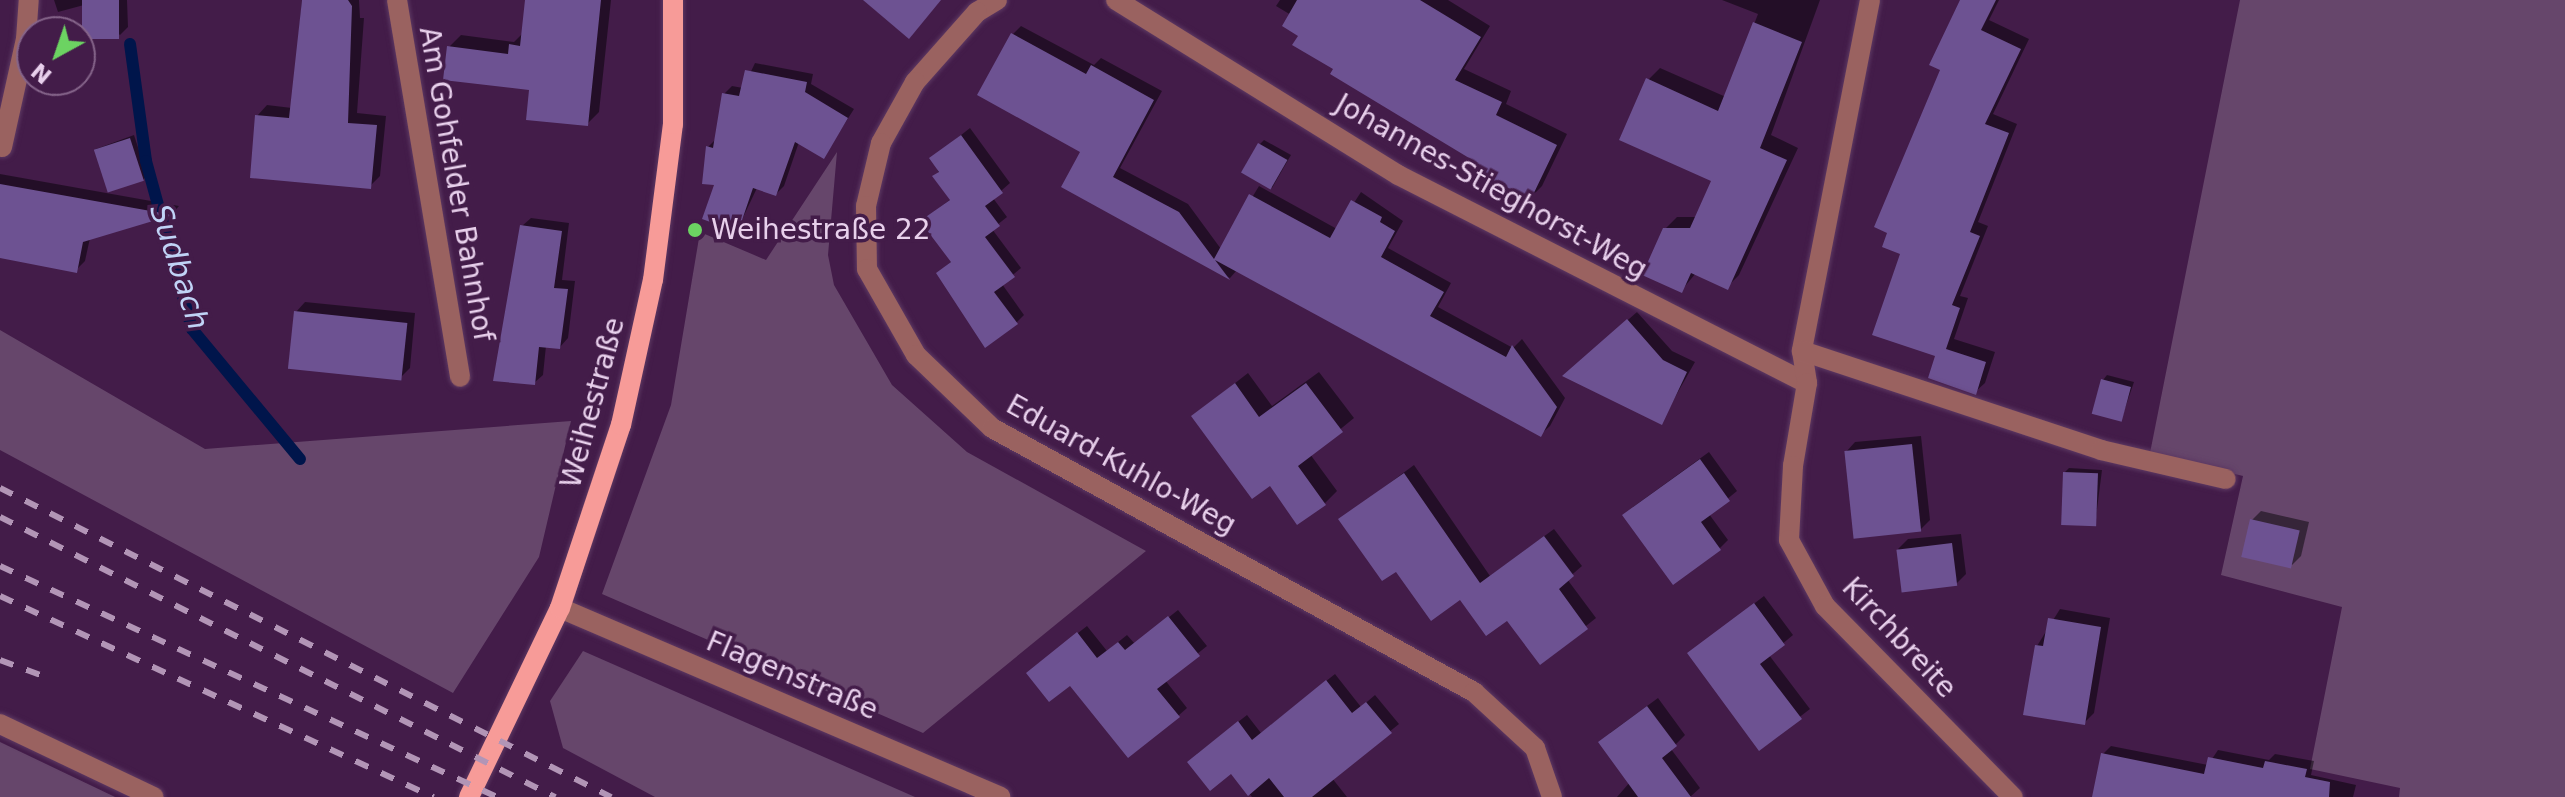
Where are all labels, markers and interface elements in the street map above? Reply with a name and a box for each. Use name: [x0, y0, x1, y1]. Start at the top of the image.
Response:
north arrow: [16, 16, 96, 96]
street label: Am Gohfelder Bahnhof: [412, 24, 500, 344]
text: N: [26, 58, 57, 89]
street label: Johannes-Stieghorst-Weg: [1329, 87, 1653, 287]
water label: Sudbach: [142, 200, 216, 334]
place label: Weihestraße 22: [711, 213, 931, 247]
marker: Weihestraße 22: [686, 221, 704, 239]
street label: Weihestraße: [554, 314, 632, 492]
street label: Eduard-Kuhlo-Weg: [1000, 388, 1242, 542]
street label: Kirchbreite: [1835, 571, 1963, 705]
street label: Flagenstraße: [701, 625, 883, 727]

